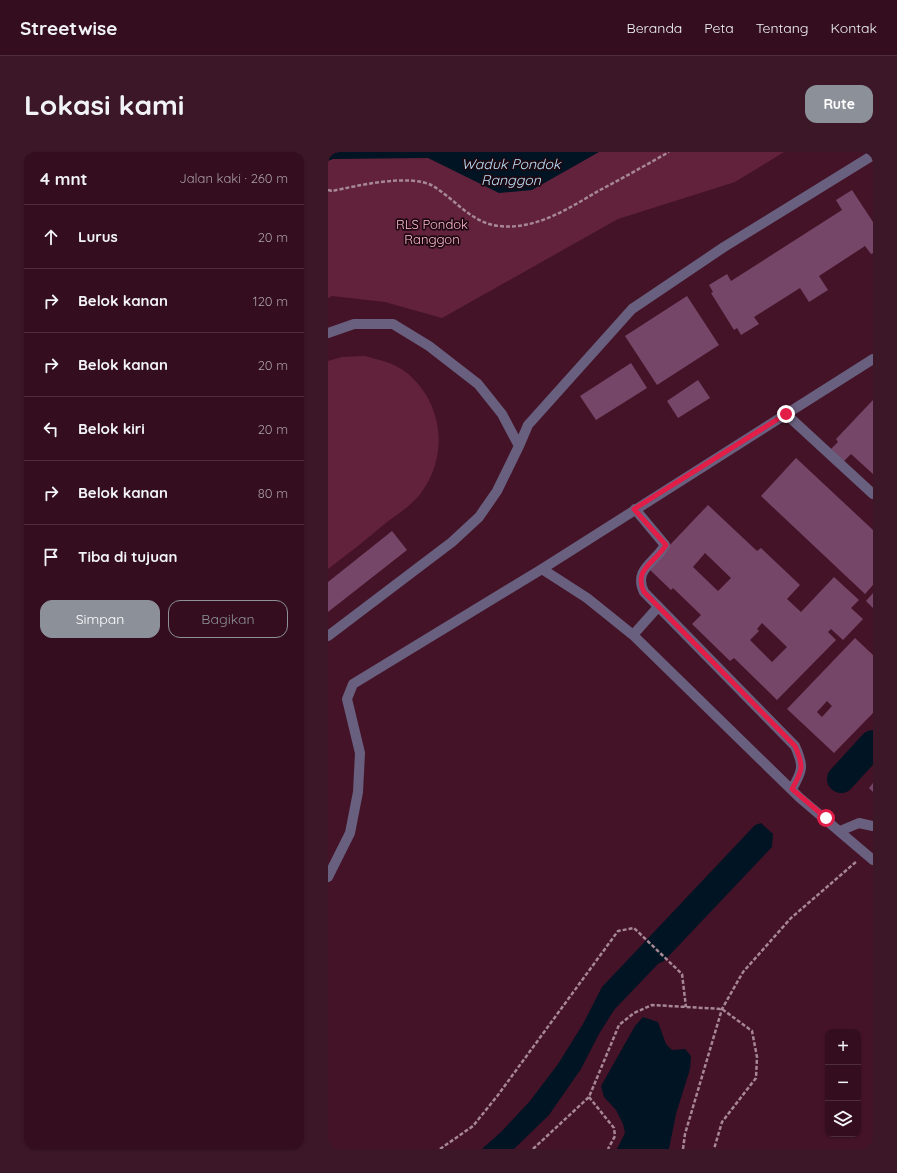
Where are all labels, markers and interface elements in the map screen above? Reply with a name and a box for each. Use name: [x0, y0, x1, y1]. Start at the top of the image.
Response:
text: Streetwise: [20, 16, 117, 40]
text: Beranda: [627, 19, 682, 37]
text: Peta: [704, 19, 734, 37]
text: Tentang: [756, 19, 809, 37]
text: Kontak: [831, 19, 877, 37]
button: Rute: [805, 85, 873, 123]
text: Lokasi kami: [24, 87, 184, 122]
water label: Waduk Pondok Ranggon: [461, 155, 562, 189]
text: 4 mnt: [40, 168, 88, 189]
text: Jalan kaki · 260 m: [179, 170, 288, 186]
park label: RLS Pondok Ranggon: [396, 216, 468, 247]
icon: ahead: [40, 226, 62, 248]
text: Lurus: [78, 227, 118, 246]
text: 20 m: [258, 229, 288, 245]
icon: right: [40, 290, 62, 312]
text: Belok kanan: [78, 291, 168, 310]
text: 120 m: [253, 293, 288, 309]
icon: right: [40, 354, 62, 376]
text: Belok kanan: [78, 355, 168, 374]
text: 20 m: [258, 357, 288, 373]
route end: [777, 405, 795, 423]
icon: left: [40, 418, 62, 440]
text: Belok kiri: [78, 419, 145, 438]
text: 20 m: [258, 421, 288, 437]
icon: right: [40, 482, 62, 504]
text: Belok kanan: [78, 483, 168, 502]
text: 80 m: [258, 485, 288, 501]
icon: arrive: [40, 546, 62, 568]
text: Tiba di tujuan: [78, 547, 177, 566]
button: Simpan: [40, 600, 160, 638]
button: Bagikan: [168, 600, 288, 638]
route start: [817, 809, 835, 827]
map controls: [825, 1029, 861, 1137]
button: +: [825, 1029, 861, 1065]
button: −: [825, 1065, 861, 1101]
button: layers: [825, 1101, 861, 1137]

